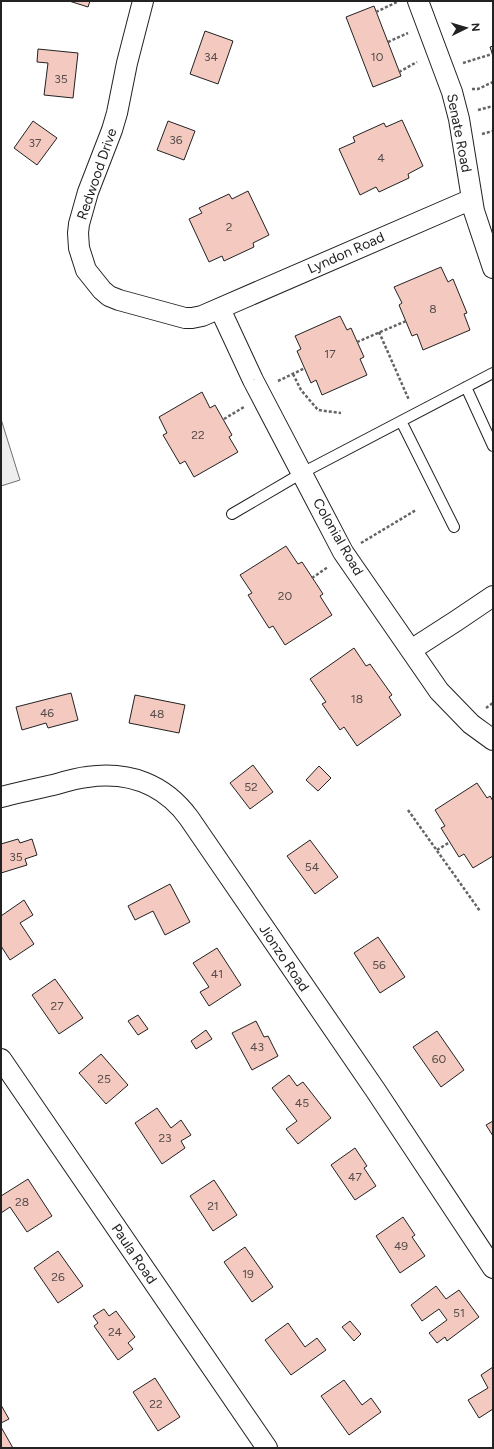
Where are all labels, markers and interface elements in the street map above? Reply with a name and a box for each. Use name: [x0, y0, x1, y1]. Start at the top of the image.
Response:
north arrow: [446, 8, 486, 48]
text: N: [469, 22, 482, 32]
house number: 34: [204, 50, 219, 64]
house number: 10: [371, 50, 384, 64]
house number: 35: [54, 72, 68, 86]
street label: Senate Road: [443, 92, 475, 174]
street label: Redwood Drive: [73, 126, 121, 222]
house number: 36: [169, 133, 183, 147]
house number: 37: [29, 136, 42, 150]
house number: 4: [377, 151, 385, 165]
house number: 2: [226, 220, 232, 234]
street label: Lyndon Road: [305, 229, 387, 277]
house number: 8: [429, 302, 437, 316]
house number: 17: [324, 347, 336, 361]
house number: 22: [191, 428, 205, 442]
street label: Colonial Road: [309, 495, 367, 579]
house number: 20: [278, 589, 293, 603]
house number: 18: [351, 692, 363, 706]
house number: 46: [40, 706, 54, 720]
house number: 48: [150, 707, 164, 721]
house number: 52: [244, 780, 258, 794]
house number: 35: [9, 850, 23, 864]
house number: 54: [305, 860, 320, 874]
street label: Jionzo Road: [255, 921, 313, 995]
house number: 56: [372, 958, 386, 972]
house number: 41: [211, 967, 223, 981]
house number: 27: [50, 999, 64, 1013]
house number: 43: [250, 1040, 264, 1054]
house number: 60: [432, 1052, 447, 1066]
house number: 25: [97, 1072, 111, 1086]
house number: 45: [295, 1096, 309, 1110]
house number: 23: [158, 1131, 172, 1145]
house number: 47: [348, 1170, 362, 1184]
house number: 28: [15, 1195, 29, 1209]
house number: 21: [207, 1199, 219, 1213]
street label: Paula Road: [108, 1221, 160, 1287]
house number: 49: [394, 1239, 408, 1253]
house number: 19: [242, 1267, 254, 1281]
house number: 26: [51, 1270, 65, 1284]
house number: 51: [453, 1306, 465, 1320]
house number: 24: [108, 1325, 123, 1339]
house number: 22: [149, 1397, 163, 1411]

